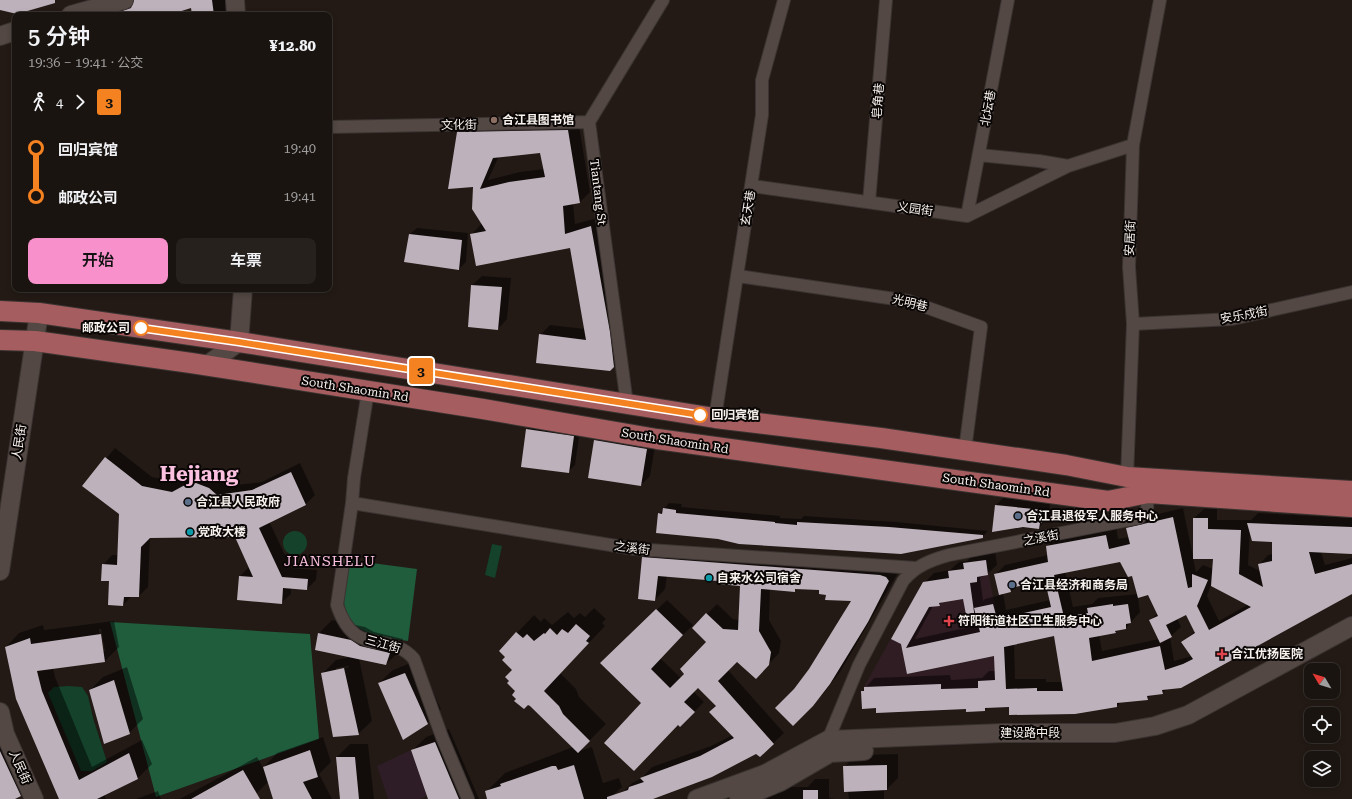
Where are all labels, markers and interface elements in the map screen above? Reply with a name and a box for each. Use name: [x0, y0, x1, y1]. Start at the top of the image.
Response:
text: 5 分钟: [28, 24, 90, 49]
text: ¥12.80: [269, 37, 316, 55]
text: 19:36 – 19:41 · 公交: [28, 55, 143, 70]
street label: 皂角巷: [869, 82, 887, 120]
street label: 北坛巷: [978, 89, 998, 127]
icon: walk: [28, 91, 50, 113]
icon: forward: [69, 91, 91, 113]
text: 3: [105, 94, 113, 110]
text: 4: [56, 95, 63, 110]
place label: 合江县图书馆: [502, 113, 574, 127]
marker: 合江县图书馆: [489, 115, 499, 125]
street label: 文化街: [441, 118, 477, 132]
text: 回归宾馆: [58, 141, 118, 159]
text: 19:40: [284, 141, 316, 156]
street label: Tiantang St: [587, 158, 609, 226]
text: 邮政公司: [58, 189, 118, 207]
text: 19:41: [284, 189, 316, 204]
street label: 玄天巷: [738, 189, 758, 227]
street label: 义园街: [896, 200, 934, 218]
street label: 安居街: [1122, 220, 1138, 256]
button: 开始: [28, 238, 168, 284]
button: 车票: [176, 238, 316, 284]
street label: 光明巷: [891, 292, 929, 314]
street label: 安乐戍街: [1219, 304, 1269, 326]
marker: 邮政公司: [133, 320, 149, 336]
place label: 邮政公司: [82, 321, 130, 335]
line badge: 3: [408, 358, 434, 384]
text: 3: [417, 363, 425, 379]
street label: South Shaomin Rd: [300, 374, 410, 404]
marker: 回归宾馆: [692, 407, 708, 423]
place label: 回归宾馆: [711, 408, 759, 422]
street label: 人民街: [9, 423, 29, 461]
street label: South Shaomin Rd: [620, 426, 730, 456]
district label: Hejiang: [160, 462, 239, 486]
street label: South Shaomin Rd: [941, 471, 1051, 499]
place label: 合江县人民政府: [196, 495, 280, 509]
marker: 合江县人民政府: [183, 497, 193, 507]
place label: 合江县退役军人服务中心: [1026, 509, 1158, 523]
marker: 合江县退役军人服务中心: [1013, 511, 1023, 521]
place label: 党政大楼: [198, 525, 246, 539]
marker: 党政大楼: [185, 527, 195, 537]
street label: 之溪街: [1022, 528, 1060, 548]
street label: 之溪街: [613, 539, 651, 557]
district label: JIANSHELU: [284, 553, 376, 569]
place label: 自来水公司宿舍: [717, 571, 801, 585]
marker: 自来水公司宿舍: [704, 573, 714, 583]
place label: 合江县经济和商务局: [1020, 578, 1128, 592]
marker: 合江县经济和商务局: [1007, 580, 1017, 590]
place label: 符阳街道社区卫生服务中心: [958, 614, 1102, 628]
marker: 符阳街道社区卫生服务中心: [943, 615, 955, 627]
street label: 三江街: [364, 632, 402, 656]
place label: 合江优扬医院: [1231, 647, 1303, 661]
marker: 合江优扬医院: [1216, 648, 1228, 660]
north arrow: [1304, 663, 1340, 699]
map controls: [1304, 663, 1340, 787]
button: locate: [1304, 707, 1340, 743]
street label: 建设路中段: [1000, 726, 1060, 740]
street label: 人民街: [6, 748, 34, 786]
button: layers: [1304, 751, 1340, 787]

